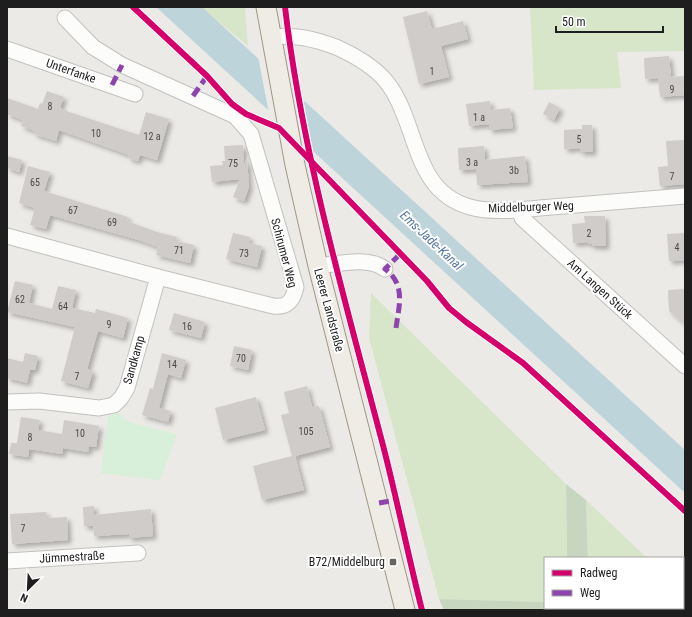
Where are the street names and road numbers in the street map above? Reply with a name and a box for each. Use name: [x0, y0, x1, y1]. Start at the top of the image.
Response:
street label: Unterfanke: [44, 56, 98, 86]
street label: Middelburger Weg: [488, 199, 574, 215]
street label: Schirumer Weg: [268, 217, 300, 289]
street label: Am Langen Stück: [565, 256, 636, 322]
street label: Leerer Landstraße: [311, 267, 347, 354]
street label: Sandkamp: [120, 334, 148, 386]
street label: Jümmestraße: [39, 548, 105, 566]

